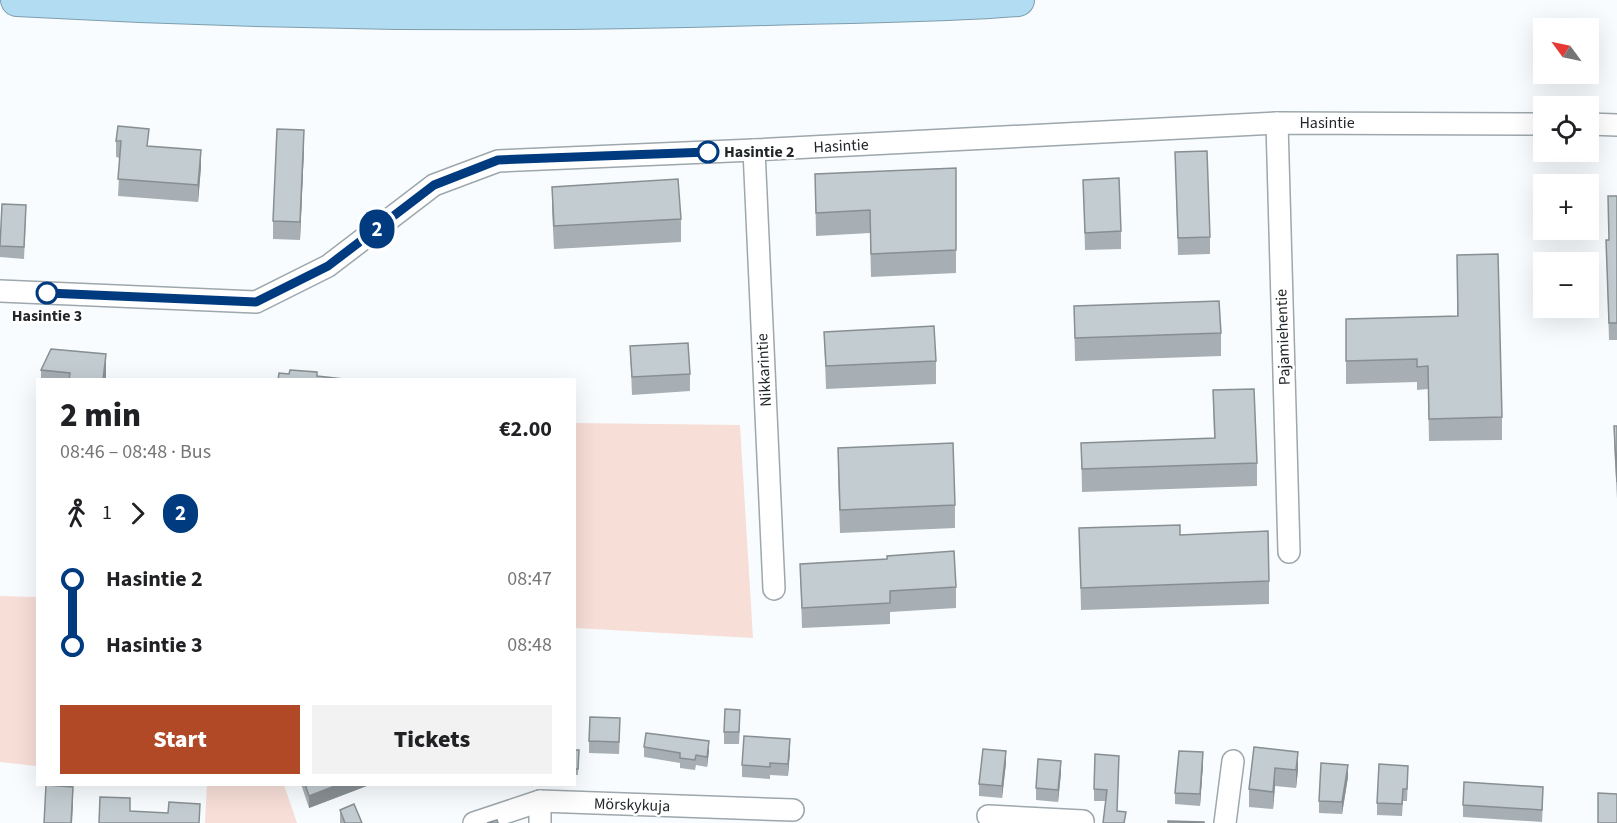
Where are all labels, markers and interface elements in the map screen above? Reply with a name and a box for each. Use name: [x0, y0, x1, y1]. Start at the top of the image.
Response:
north arrow: [1533, 18, 1599, 84]
map controls: [1533, 18, 1599, 318]
button: locate: [1533, 96, 1599, 162]
street label: Hasintie: [1299, 112, 1355, 134]
street label: Hasintie: [813, 134, 869, 158]
marker: Hasintie 2: [697, 141, 719, 163]
place label: Hasintie 2: [724, 141, 794, 163]
button: +: [1533, 174, 1599, 240]
line badge: 2: [358, 210, 397, 248]
text: 2: [371, 214, 383, 244]
button: −: [1533, 252, 1599, 318]
marker: Hasintie 3: [36, 282, 58, 304]
street label: Pajamiehentie: [1270, 288, 1296, 385]
place label: Hasintie 3: [12, 305, 82, 327]
street label: Nikkarintie: [751, 333, 777, 407]
text: 2 min: [60, 392, 141, 439]
text: €2.00: [499, 413, 552, 445]
text: 08:46 – 08:48 · Bus: [60, 438, 211, 466]
icon: walk: [60, 497, 93, 530]
icon: forward: [121, 497, 154, 530]
text: 2: [175, 498, 186, 528]
text: 1: [102, 499, 112, 527]
text: Hasintie 2: [106, 563, 203, 595]
text: 08:47: [507, 565, 552, 593]
text: Hasintie 3: [106, 629, 203, 661]
text: 08:48: [507, 631, 552, 659]
button: Start: [60, 705, 300, 774]
button: Tickets: [312, 705, 552, 774]
street label: Mörskykuja: [593, 793, 671, 817]

